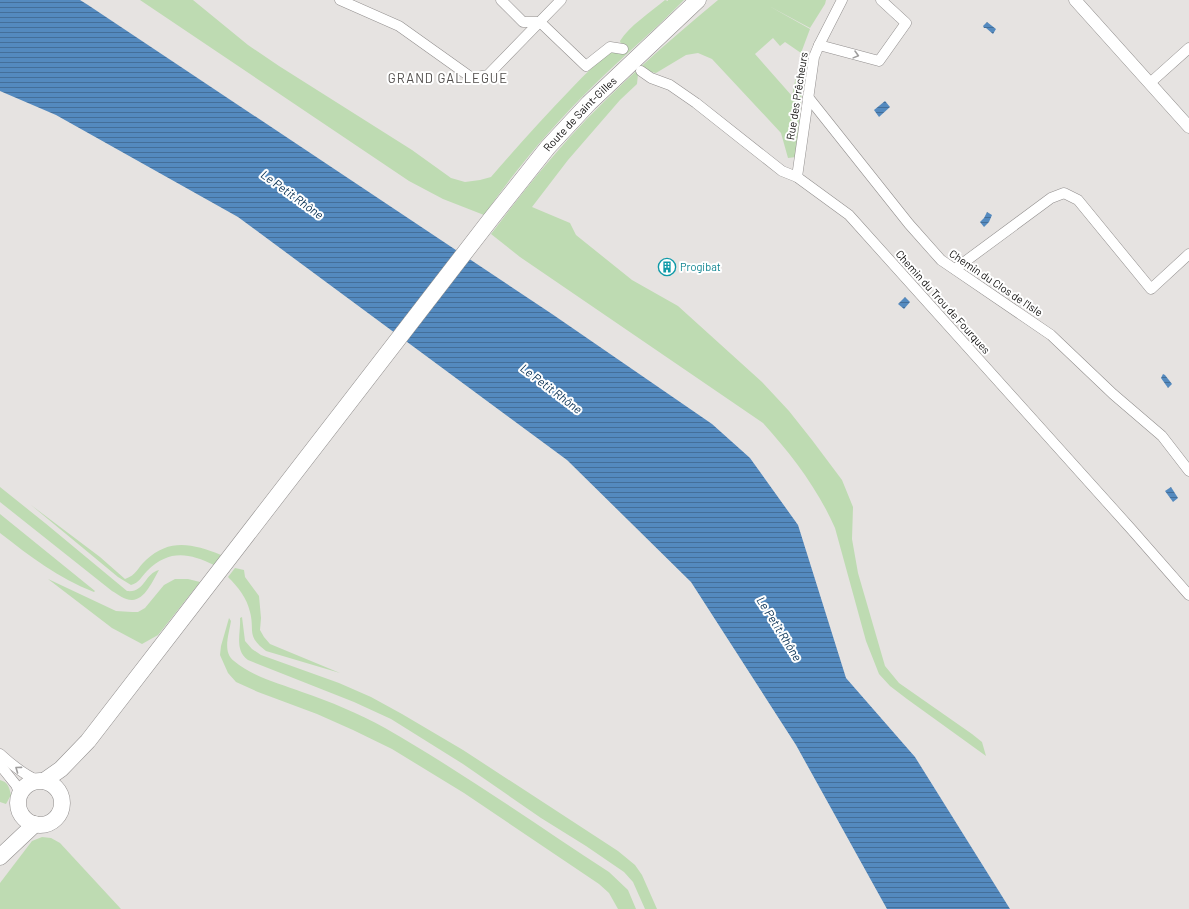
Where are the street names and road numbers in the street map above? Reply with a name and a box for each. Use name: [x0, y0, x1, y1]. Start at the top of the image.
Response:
street label: Rue des Prêcheurs: [783, 51, 810, 141]
street label: Route de Saint-Gilles: [540, 74, 619, 154]
street label: Chemin du Clos de l'Isle: [947, 246, 1046, 319]
street label: Chemin du Trou de Fourques: [893, 247, 993, 356]

